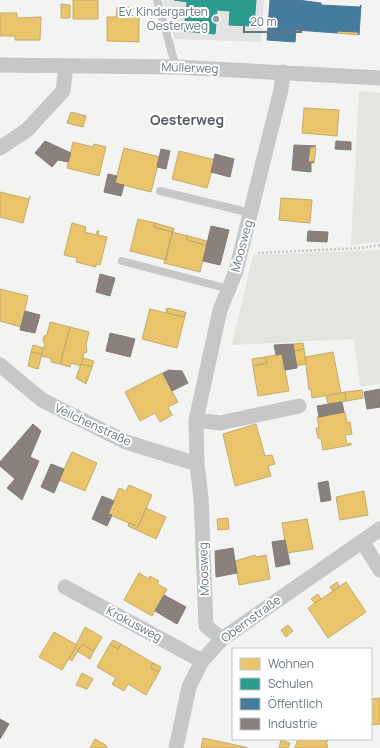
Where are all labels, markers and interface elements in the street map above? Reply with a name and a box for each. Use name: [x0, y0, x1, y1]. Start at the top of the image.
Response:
place label: Ev. Kindergarten Oesterweg: [119, 3, 208, 34]
scale bar: [244, 8, 301, 34]
text: 20 m: [250, 13, 277, 30]
marker: Ev. Kindergarten Oesterweg: [211, 14, 221, 24]
street label: Müllerweg: [161, 58, 219, 77]
district label: Oesterweg: [150, 110, 224, 129]
street label: Moosweg: [226, 218, 257, 274]
street label: Veilchenstraße: [52, 399, 134, 450]
street label: Moosweg: [194, 542, 213, 596]
street label: Obernstraße: [217, 591, 284, 646]
street label: Krokusweg: [103, 602, 165, 645]
legend: [232, 648, 372, 740]
text: Wohnen: [268, 655, 314, 672]
text: Schulen: [268, 675, 313, 692]
text: Öffentlich: [268, 695, 323, 712]
text: Industrie: [268, 715, 317, 732]

